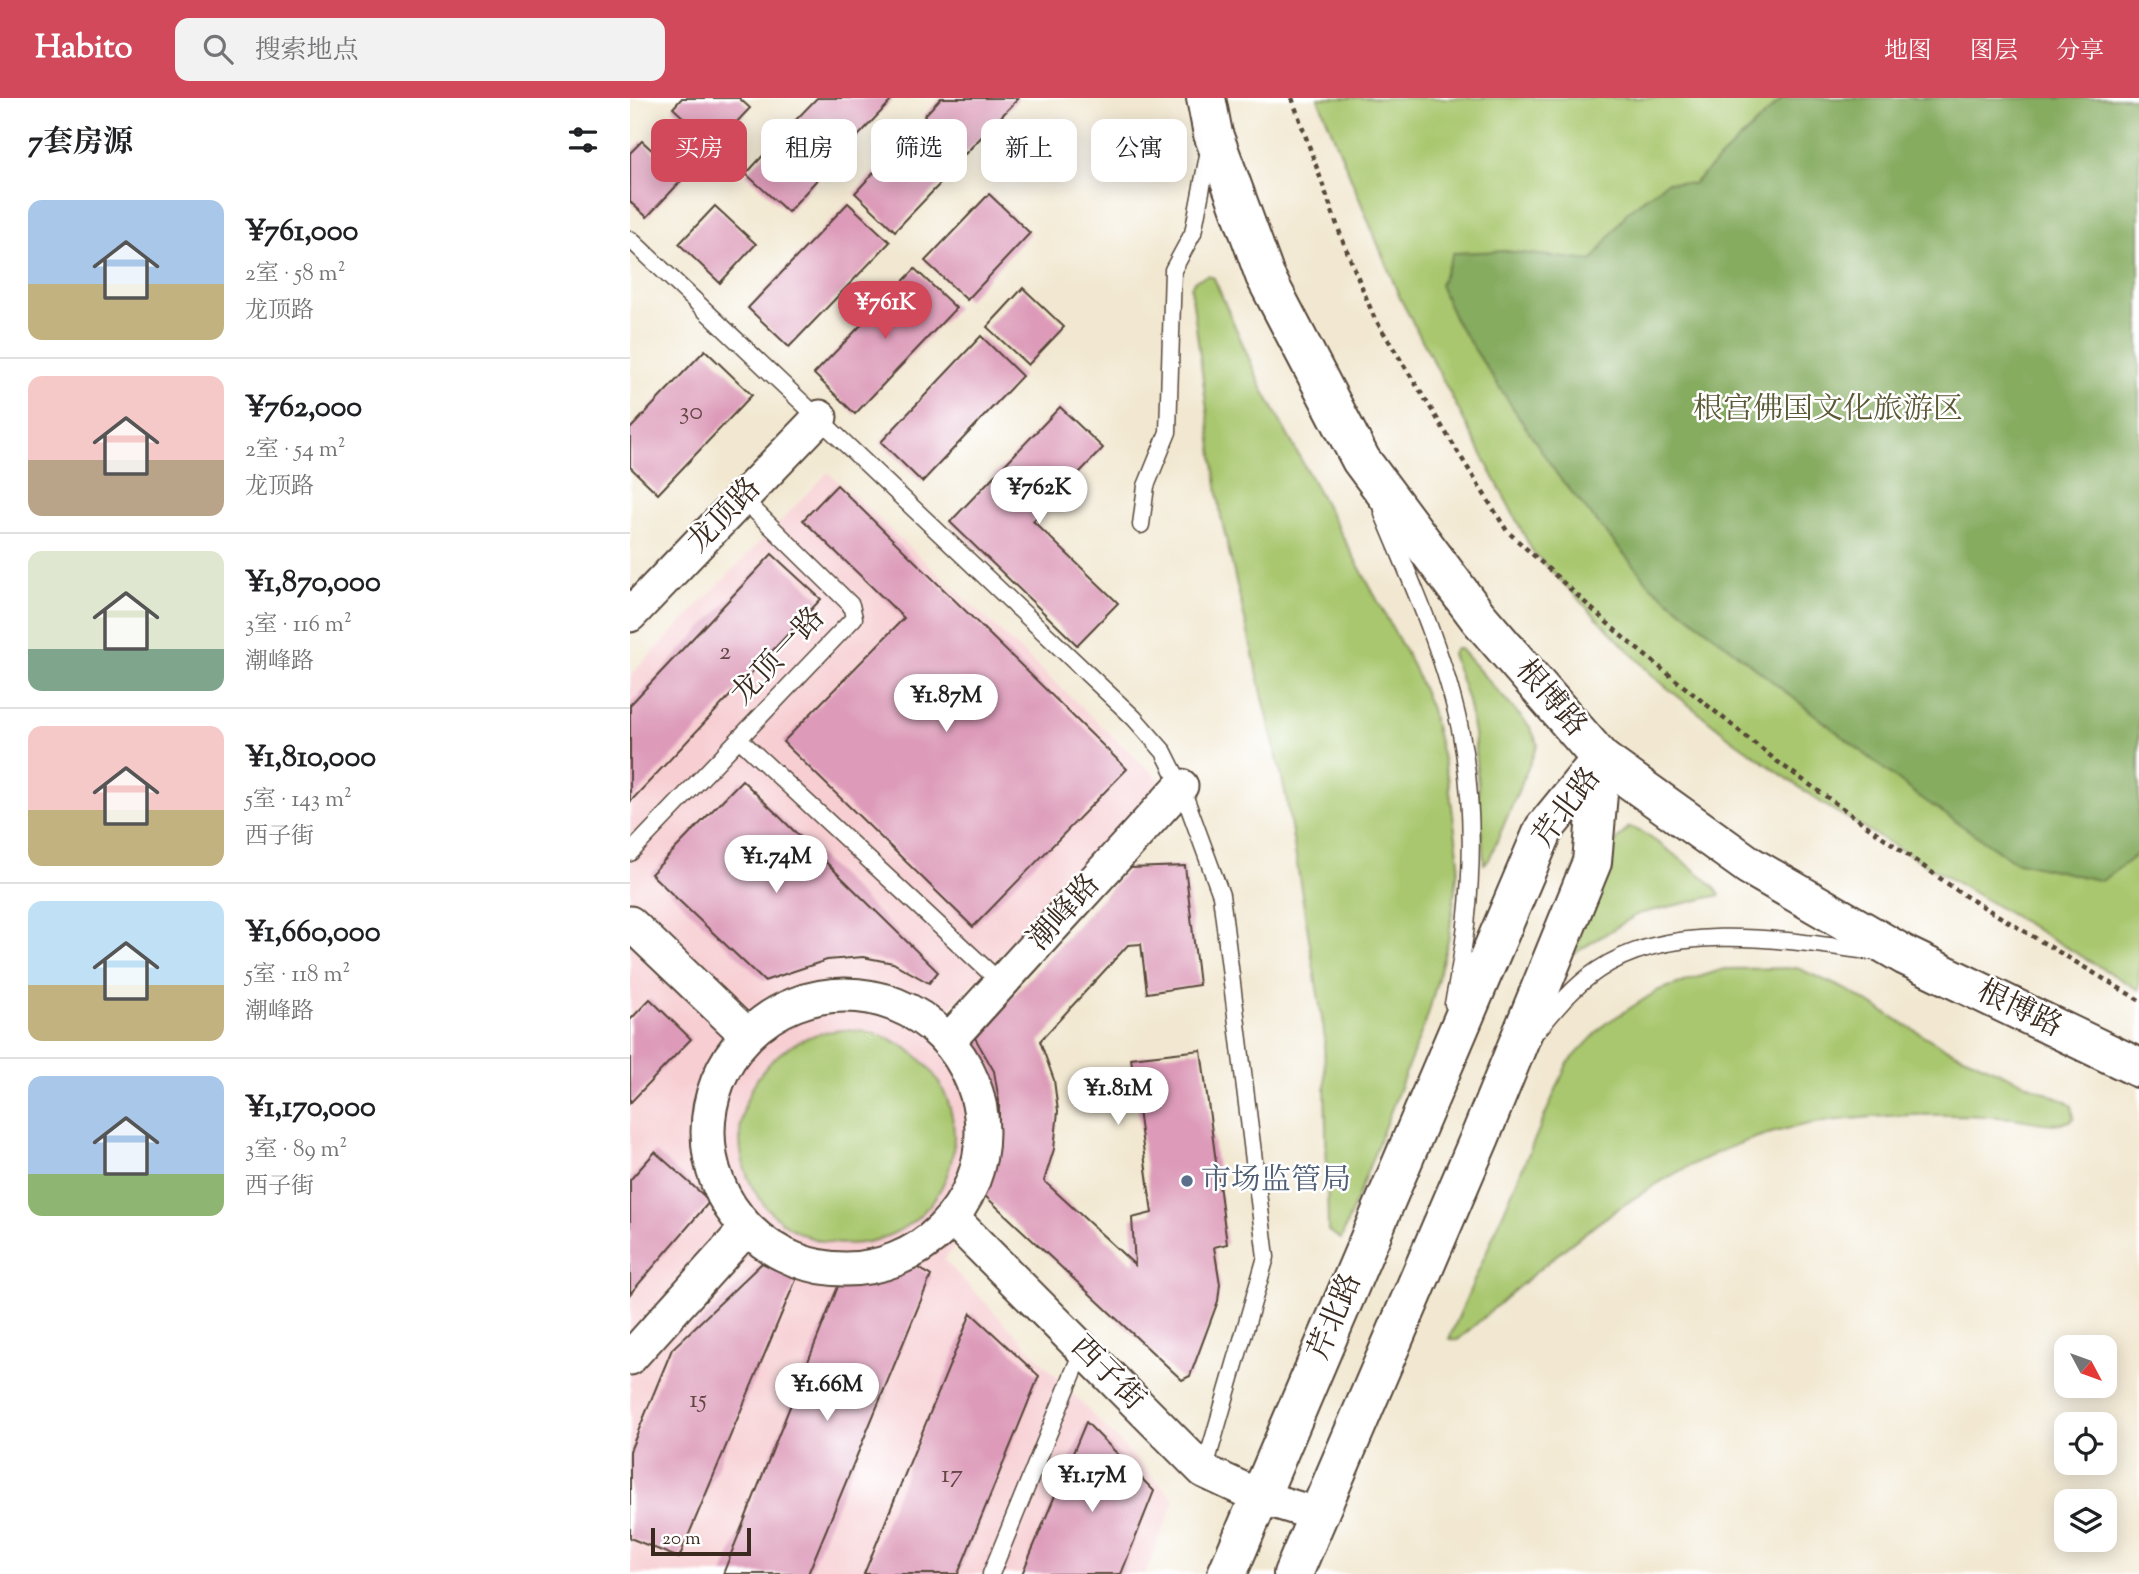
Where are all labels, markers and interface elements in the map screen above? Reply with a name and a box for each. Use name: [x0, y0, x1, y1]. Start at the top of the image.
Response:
search box: [175, 18, 665, 81]
text: Habito: [35, 25, 133, 73]
icon: search: [199, 30, 237, 68]
text: 搜索地点: [255, 33, 359, 70]
text: 地图: [1884, 35, 1932, 69]
text: 图层: [1970, 35, 2018, 69]
text: 分享: [2056, 35, 2104, 69]
chip: 买房: [651, 119, 747, 182]
chip: 租房: [761, 119, 857, 182]
chip: 筛选: [871, 119, 967, 182]
chip: 新上: [981, 119, 1077, 182]
chip: 公寓: [1091, 119, 1187, 182]
icon: filters: [564, 121, 602, 159]
text: 7套房源: [28, 122, 133, 165]
text: ¥761,000: [245, 211, 358, 254]
icon: home: [84, 228, 168, 312]
text: 2室 · 58 m²: [245, 258, 345, 291]
pin: ¥761K: [836, 282, 934, 341]
text: ¥761K: [854, 287, 916, 320]
text: 龙顶路: [245, 295, 314, 328]
text: ¥762,000: [245, 387, 362, 430]
park label: 根宫佛国文化旅游区: [1693, 389, 1963, 432]
house number: 30: [679, 394, 703, 431]
icon: home: [84, 404, 168, 488]
text: 2室 · 54 m²: [245, 434, 346, 467]
pin: ¥762K: [990, 466, 1088, 526]
street label: 龙顶路: [678, 469, 772, 563]
text: 龙顶路: [245, 471, 314, 504]
text: ¥762K: [1007, 472, 1071, 505]
text: ¥1,870,000: [245, 562, 381, 605]
icon: home: [84, 579, 168, 663]
street label: 龙顶一路: [722, 598, 836, 716]
text: 3室 · 116 m²: [245, 609, 352, 642]
house number: 2: [719, 634, 731, 671]
text: 潮峰路: [245, 646, 314, 679]
street label: 根博路: [1504, 651, 1596, 747]
pin: ¥1.87M: [889, 674, 1003, 734]
text: ¥1.87M: [910, 680, 982, 713]
text: ¥1,810,000: [245, 737, 376, 780]
icon: home: [84, 754, 168, 838]
street label: 芹北路: [1524, 759, 1612, 857]
text: 5室 · 143 m²: [245, 784, 352, 817]
text: 西子街: [245, 821, 314, 854]
pin: ¥1.74M: [719, 836, 833, 895]
text: ¥1.74M: [740, 841, 812, 874]
street label: 潮峰路: [1019, 865, 1111, 961]
text: ¥1,660,000: [245, 912, 381, 955]
icon: home: [84, 929, 168, 1013]
text: 5室 · 118 m²: [245, 959, 350, 992]
street label: 根博路: [1969, 971, 2069, 1049]
text: 潮峰路: [245, 996, 314, 1029]
pin: ¥1.81M: [1061, 1068, 1175, 1127]
text: ¥1.81M: [1084, 1073, 1152, 1106]
text: ¥1,170,000: [245, 1087, 376, 1130]
icon: home: [84, 1104, 168, 1188]
text: 3室 · 89 m²: [245, 1134, 347, 1167]
place label: 市场监管局: [1201, 1160, 1351, 1203]
text: 西子街: [245, 1171, 314, 1204]
marker: 市场监管局: [1179, 1173, 1195, 1189]
street label: 芹北路: [1299, 1267, 1373, 1367]
street label: 西子街: [1060, 1327, 1154, 1421]
north arrow: [2054, 1335, 2118, 1398]
map controls: [2054, 1335, 2117, 1552]
pin: ¥1.66M: [770, 1364, 884, 1423]
text: ¥1.66M: [791, 1369, 863, 1402]
house number: 15: [689, 1382, 707, 1419]
button: locate: [2054, 1412, 2117, 1475]
pin: ¥1.17M: [1035, 1454, 1149, 1514]
house number: 17: [941, 1457, 963, 1494]
text: ¥1.17M: [1058, 1460, 1126, 1493]
button: layers: [2054, 1489, 2117, 1552]
scale bar: [651, 1525, 751, 1557]
text: 20 m: [662, 1526, 701, 1553]

